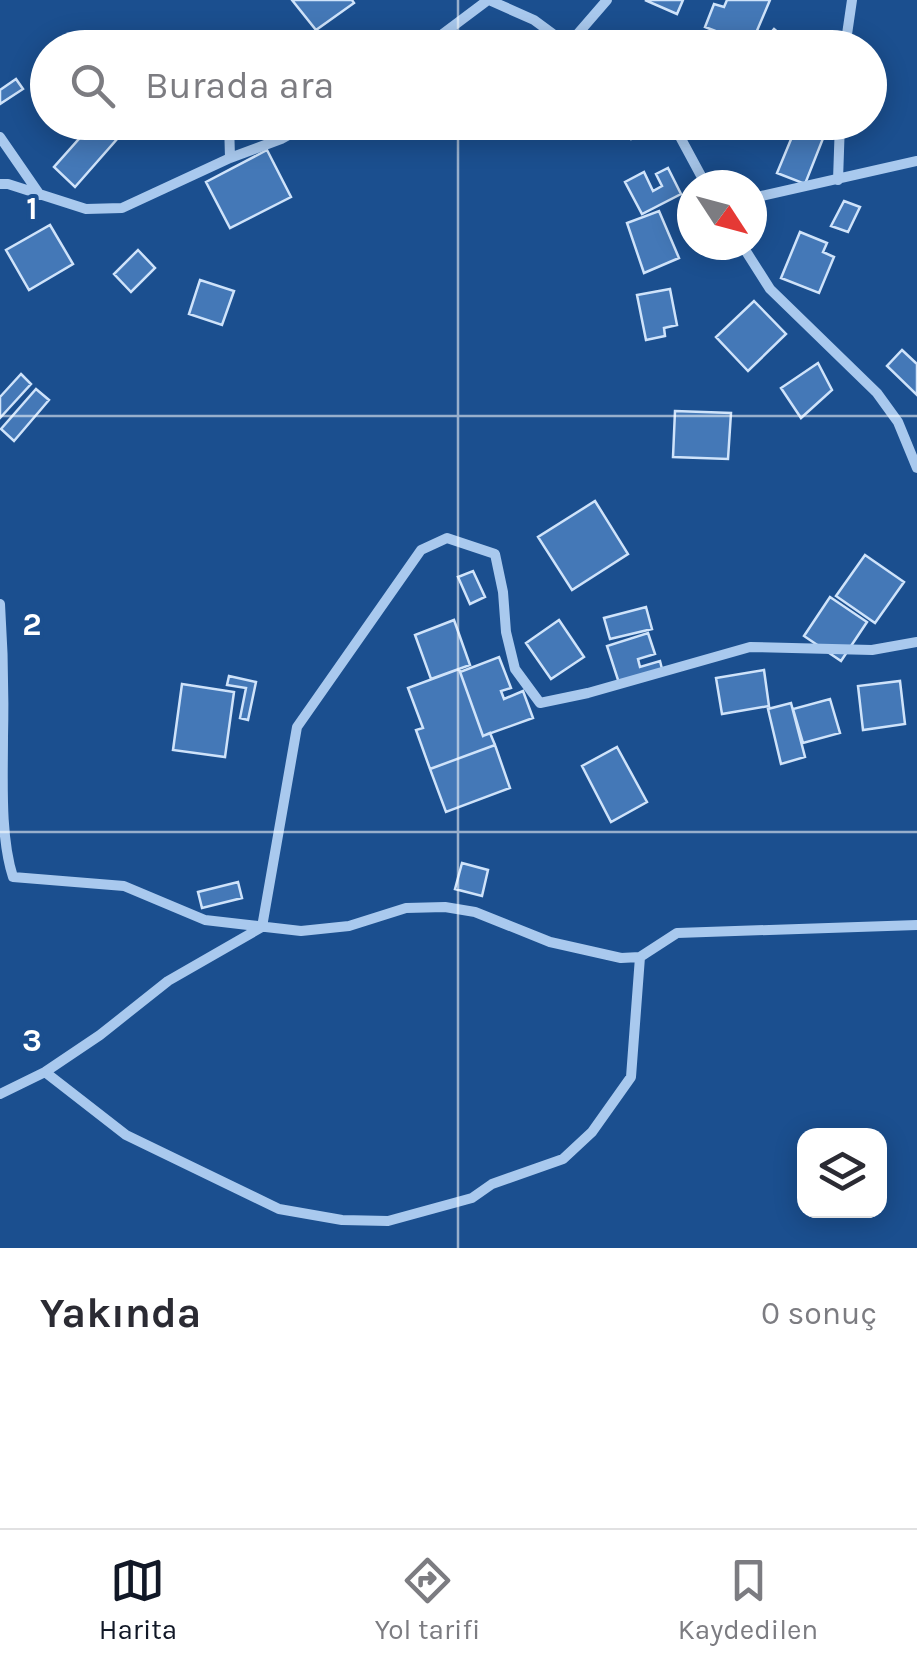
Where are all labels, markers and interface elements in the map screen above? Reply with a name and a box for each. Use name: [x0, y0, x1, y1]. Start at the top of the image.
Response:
search box: [30, 30, 887, 140]
icon: search: [65, 58, 120, 113]
text: Burada ara: [145, 63, 334, 108]
north arrow: [677, 170, 767, 260]
text: 1: [26, 190, 38, 227]
text: 2: [22, 606, 42, 643]
text: 3: [22, 1022, 42, 1059]
map controls: [797, 1128, 887, 1218]
button: layers: [797, 1128, 887, 1218]
text: Yakında: [40, 1288, 201, 1338]
text: 0 sonuç: [761, 1295, 877, 1332]
tab: Harita: [99, 1553, 177, 1646]
tab: Yol tarifi: [375, 1553, 480, 1646]
tab: Kaydedilen: [678, 1553, 818, 1646]

